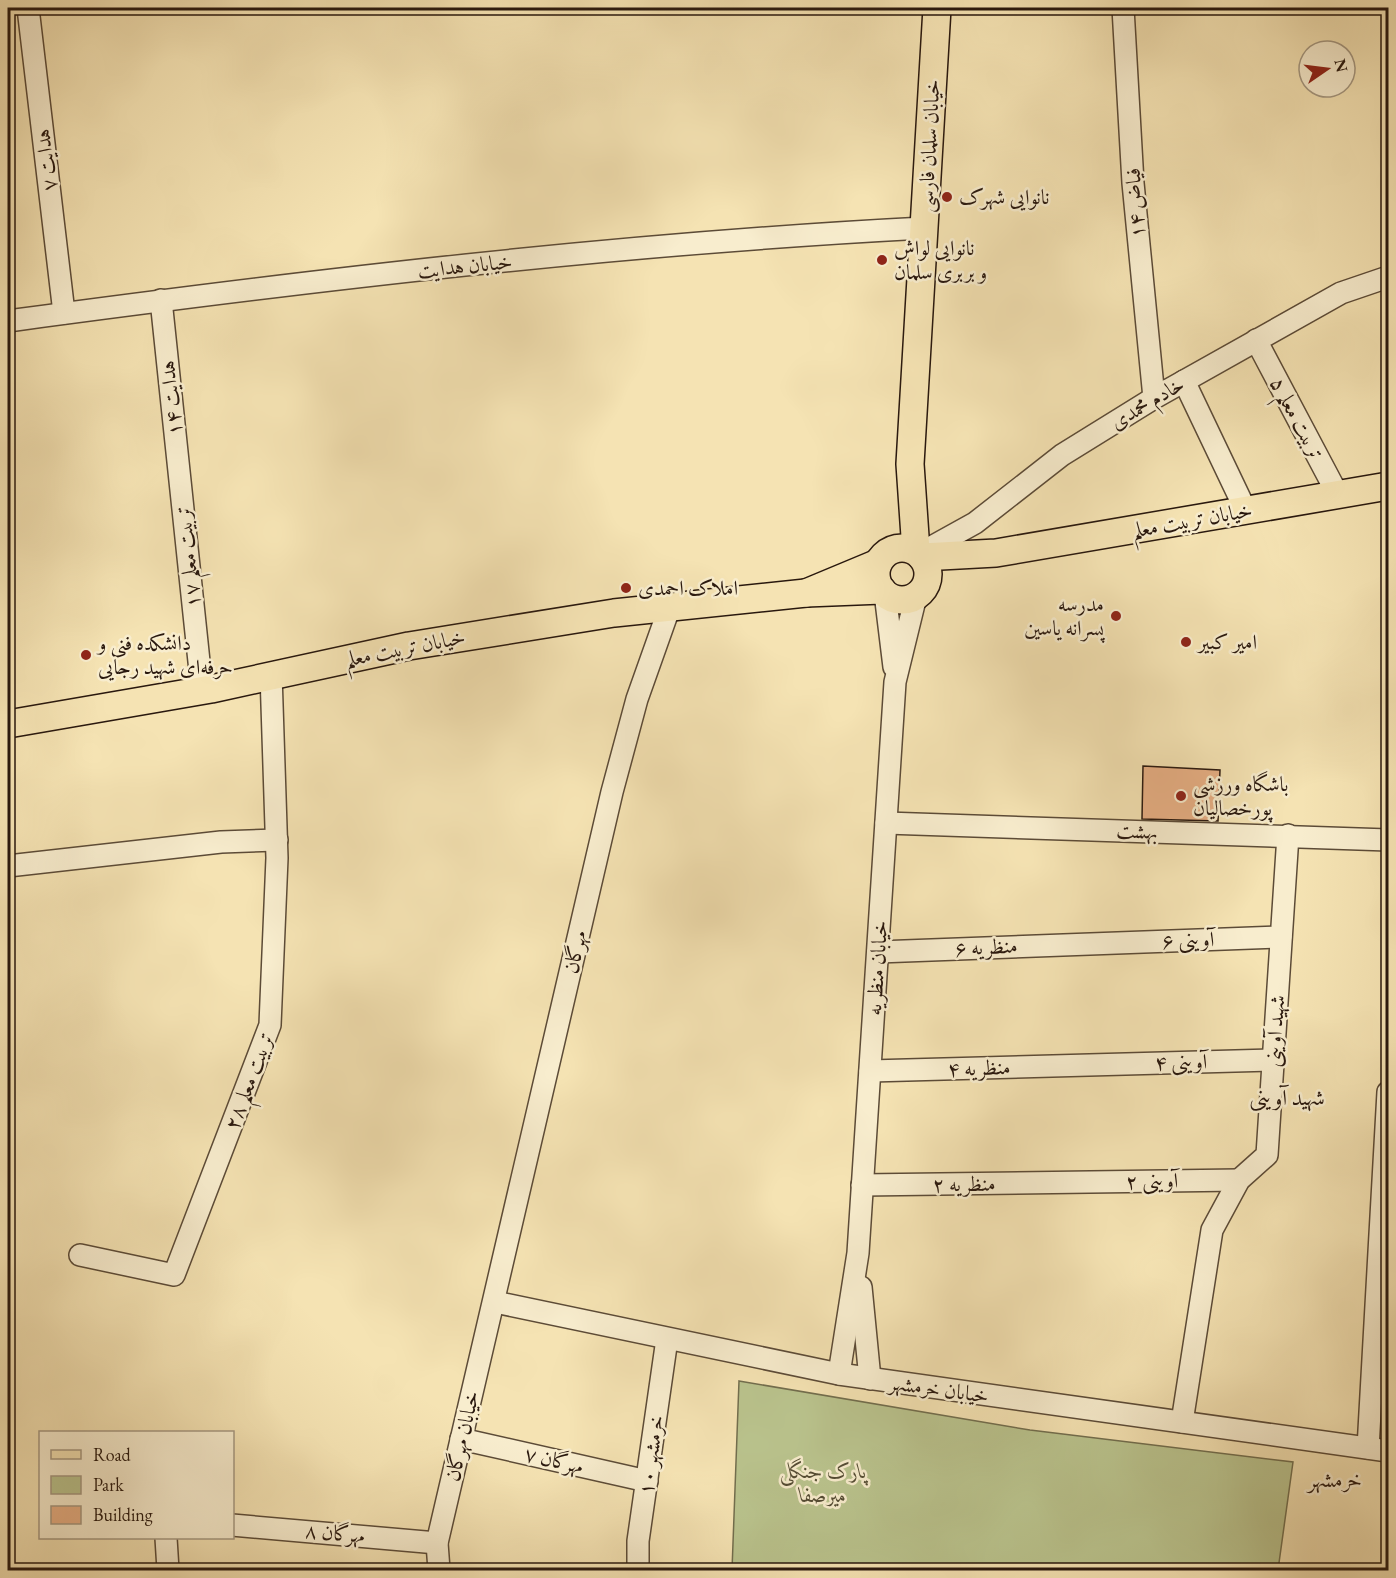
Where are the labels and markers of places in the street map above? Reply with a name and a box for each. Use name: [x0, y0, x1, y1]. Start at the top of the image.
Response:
place label: نانوایی شهرک: [959, 183, 1049, 211]
marker: نانوایی شهرک: [940, 190, 954, 204]
place label: نانوایی لواش و بربری سلمان: [894, 234, 987, 285]
marker: نانوایی لواش و بربری سلمان: [875, 253, 889, 267]
place label: املاک احمدی: [638, 574, 738, 601]
marker: املاک احمدی: [619, 581, 633, 595]
place label: مدرسه پسرانه یاسین: [1024, 590, 1105, 643]
marker: مدرسه پسرانه یاسین: [1109, 609, 1123, 623]
place label: امیر کبیر: [1196, 628, 1257, 655]
place label: دانشکده فنی و حرفه‌ای شهید رجایی: [96, 629, 233, 681]
marker: امیر کبیر: [1179, 635, 1193, 649]
marker: دانشکده فنی و حرفه‌ای شهید رجایی: [79, 648, 93, 662]
place label: باشگاه ورزشی پورخصالیان: [1193, 770, 1288, 823]
marker: باشگاه ورزشی پورخصالیان: [1174, 789, 1188, 803]

